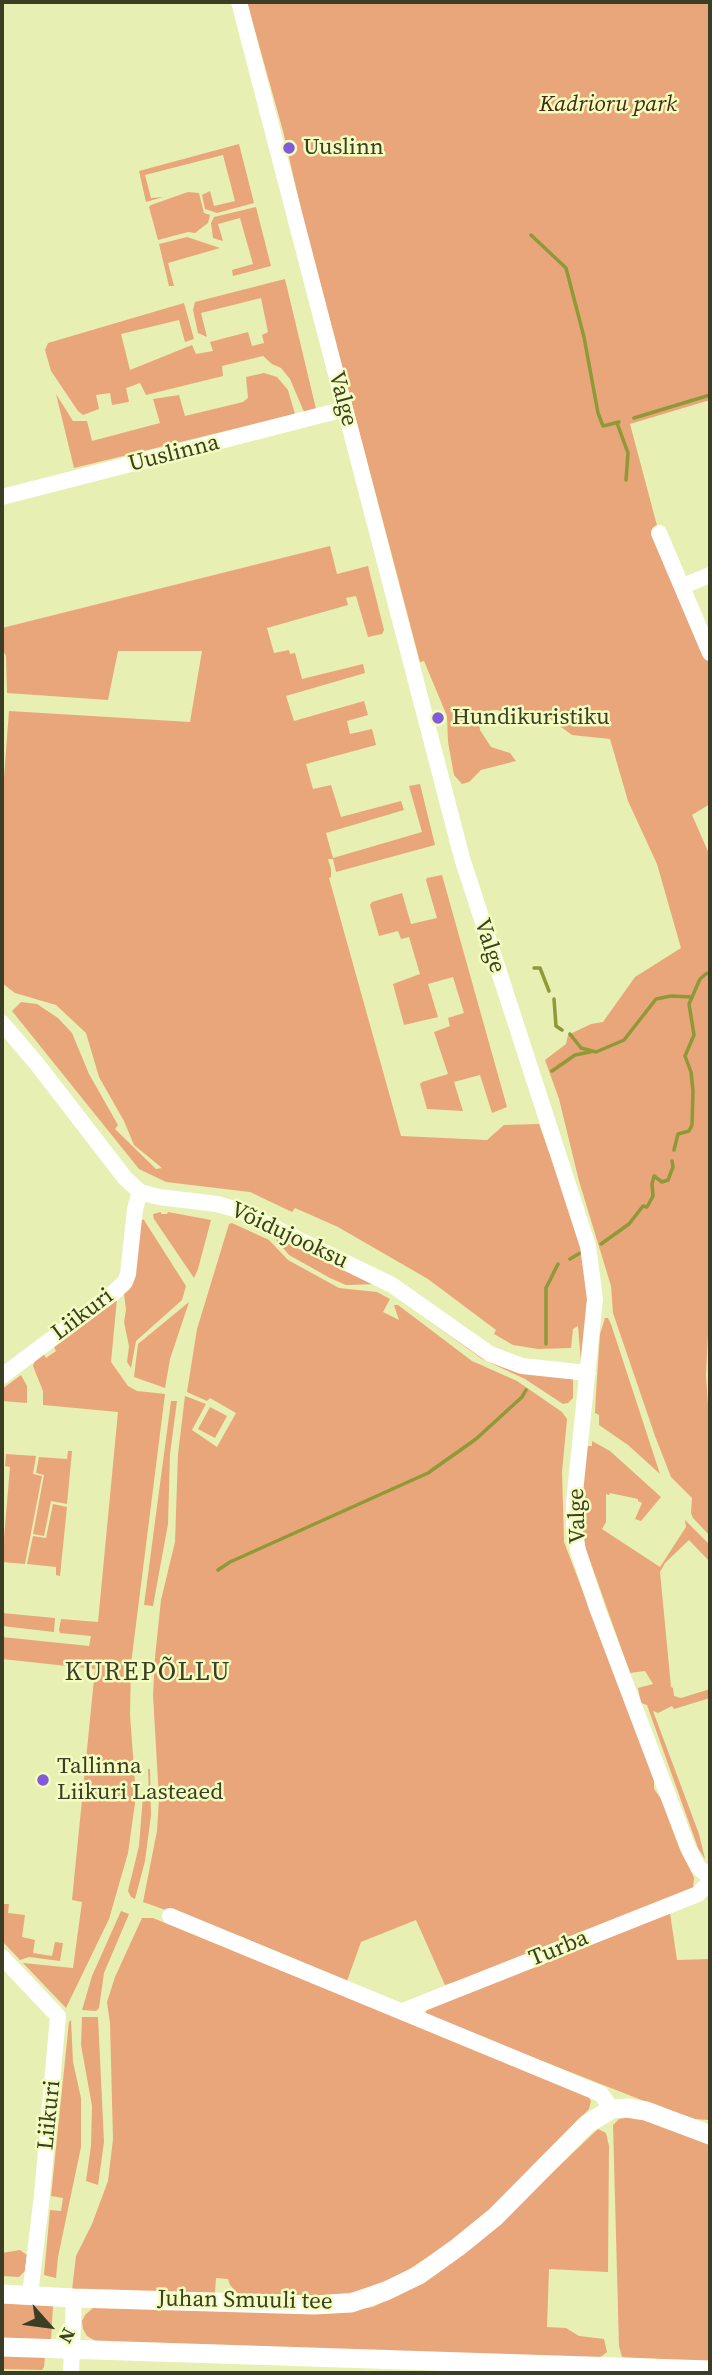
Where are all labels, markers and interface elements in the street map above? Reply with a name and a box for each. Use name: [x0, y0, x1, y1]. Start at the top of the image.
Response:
park label: Kadrioru park: [539, 91, 677, 119]
place label: Uuslinn: [303, 134, 384, 162]
marker: Uuslinn: [281, 140, 297, 156]
street label: Valge: [322, 369, 362, 429]
street label: Uuslinna: [126, 429, 222, 479]
place label: Hundikuristiku: [452, 704, 610, 732]
marker: Hundikuristiku: [430, 710, 446, 726]
street label: Valge: [467, 915, 511, 977]
street label: Võidujooksu: [226, 1197, 352, 1275]
street label: Liikuri: [47, 1283, 119, 1347]
street label: Valge: [563, 1488, 593, 1544]
district label: KUREPÕLLU: [66, 1657, 230, 1689]
place label: Tallinna Liikuri Lasteaed: [57, 1753, 223, 1807]
marker: Tallinna Liikuri Lasteaed: [35, 1772, 51, 1788]
street label: Turba: [525, 1925, 593, 1973]
street label: Liikuri: [33, 2079, 67, 2151]
street label: Juhan Smuuli tee: [157, 2286, 333, 2316]
north arrow: [14, 2291, 84, 2361]
text: N: [53, 2324, 82, 2348]

